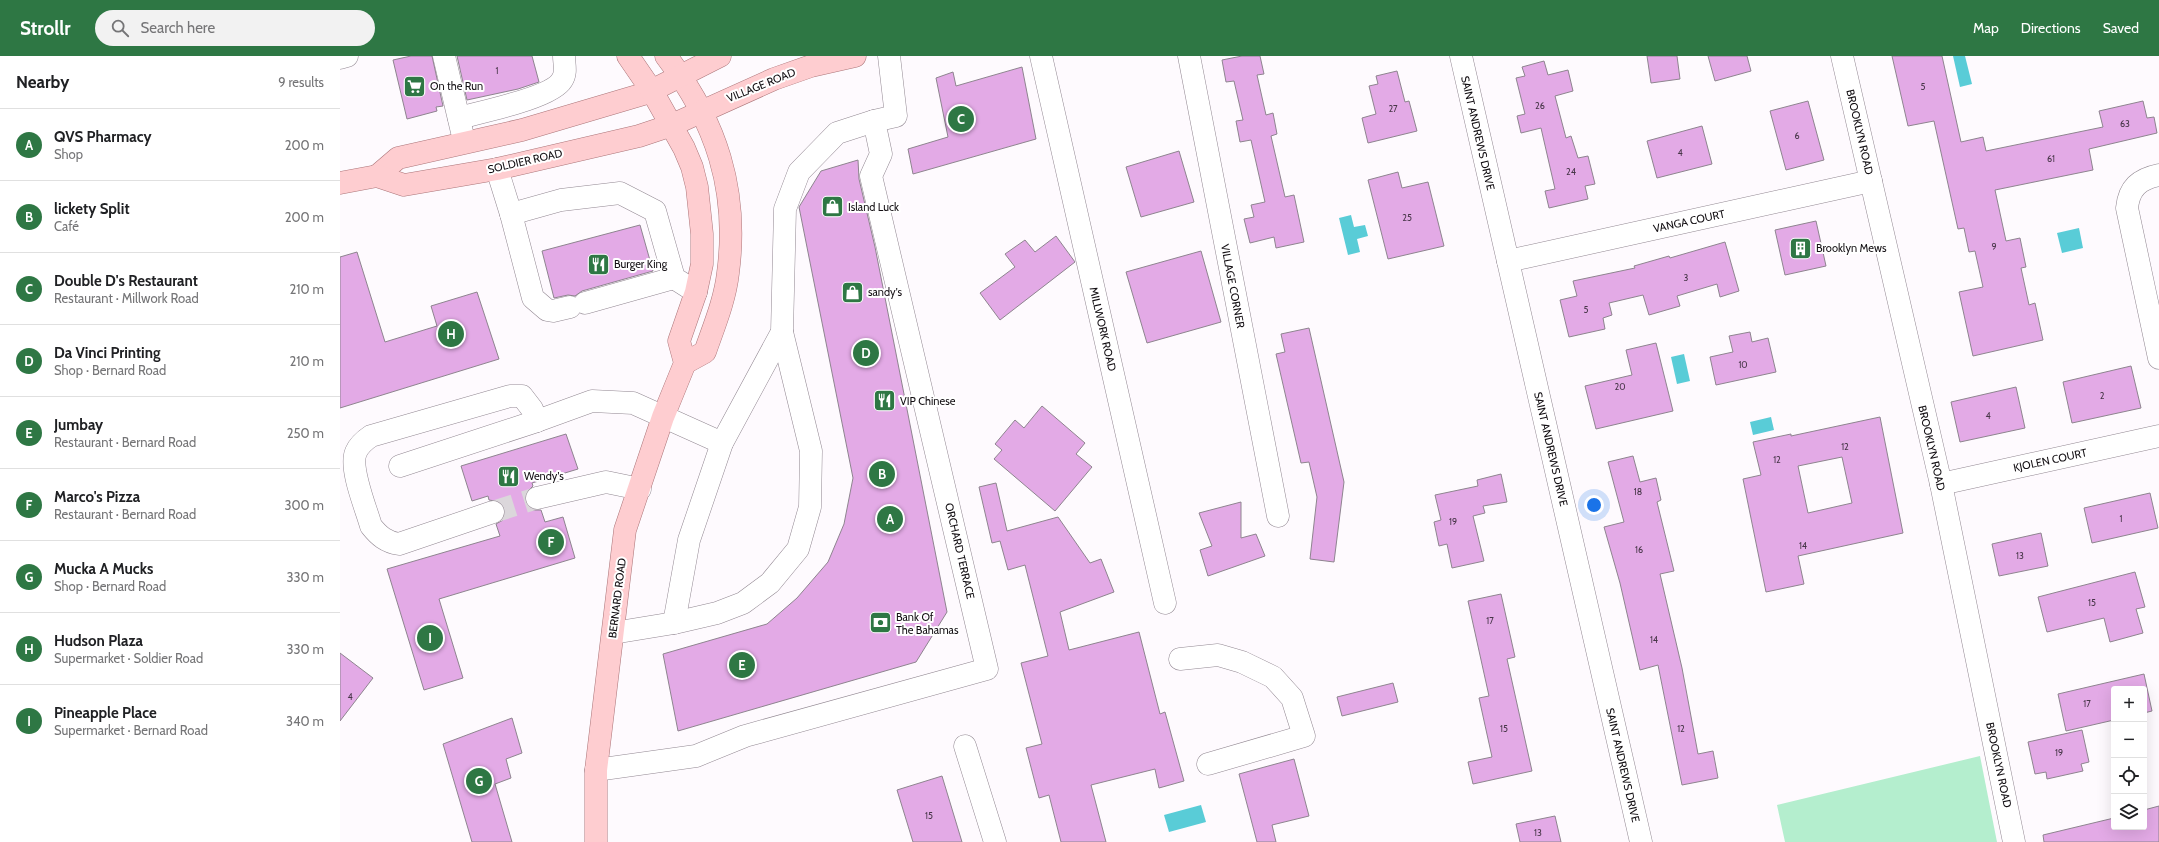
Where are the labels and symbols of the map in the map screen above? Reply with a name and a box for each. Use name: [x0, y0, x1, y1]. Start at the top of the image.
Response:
house number: 1: [496, 65, 499, 76]
street label: VILLAGE ROAD: [725, 65, 797, 105]
supermarket icon: On the Run: [402, 73, 428, 99]
street label: SAINT ANDREWS DRIVE: [1458, 74, 1498, 192]
place label: On the Run: [430, 79, 483, 93]
house number: 5: [1921, 81, 1926, 92]
street label: BROOKLYN ROAD: [1843, 88, 1877, 176]
house number: 26: [1535, 100, 1545, 111]
house number: 27: [1388, 103, 1398, 114]
pin: C: [948, 104, 974, 134]
house number: 63: [2120, 118, 2130, 129]
house number: 6: [1794, 130, 1800, 141]
street label: SOLDIER ROAD: [486, 146, 564, 176]
house number: 4: [1677, 147, 1683, 158]
house number: 61: [2047, 153, 2055, 164]
house number: 24: [1566, 166, 1576, 177]
shop icon: Island Luck: [820, 194, 846, 220]
place label: Island Luck: [848, 200, 899, 214]
street label: VANGA COURT: [1652, 207, 1726, 235]
house number: 25: [1402, 212, 1412, 223]
building icon: Brooklyn Mews: [1788, 235, 1814, 261]
place label: Brooklyn Mews: [1816, 241, 1887, 255]
house number: 9: [1991, 241, 1997, 252]
street label: VILLAGE CORNER: [1218, 243, 1248, 330]
restaurant icon: Burger King: [585, 251, 611, 277]
place label: Burger King: [614, 257, 668, 271]
house number: 3: [1684, 272, 1689, 283]
shop icon: sandy's: [839, 279, 865, 305]
place label: sandy's: [868, 285, 902, 299]
street label: MILLWORK ROAD: [1087, 286, 1119, 372]
house number: 5: [1584, 304, 1589, 315]
pin: H: [438, 319, 464, 349]
pin: D: [853, 338, 879, 368]
house number: 10: [1738, 359, 1748, 370]
house number: 20: [1615, 381, 1626, 392]
restaurant icon: VIP Chinese: [871, 388, 897, 414]
street label: SAINT ANDREWS DRIVE: [1531, 390, 1571, 508]
house number: 2: [2100, 390, 2105, 401]
place label: VIP Chinese: [900, 394, 956, 408]
street label: BROOKLYN ROAD: [1915, 404, 1949, 492]
house number: 4: [1985, 410, 1991, 421]
house number: 12: [1841, 441, 1849, 452]
street label: KJOLEN COURT: [2012, 445, 2088, 475]
house number: 12: [1773, 454, 1781, 465]
pin: B: [869, 459, 895, 489]
restaurant icon: Wendy's: [496, 463, 522, 489]
place label: Wendy's: [524, 469, 564, 483]
house number: 18: [1634, 486, 1642, 497]
your location: [1584, 495, 1604, 515]
street label: ORCHARD TERRACE: [942, 502, 978, 600]
pin: A: [877, 504, 903, 534]
house number: 1: [2120, 513, 2123, 524]
house number: 19: [1449, 516, 1457, 527]
pin: F: [538, 527, 564, 557]
house number: 14: [1799, 540, 1807, 551]
house number: 16: [1635, 544, 1643, 555]
house number: 13: [2016, 550, 2024, 561]
street label: BERNARD ROAD: [605, 557, 629, 639]
house number: 15: [2088, 597, 2096, 608]
bank icon: Bank Of The Bahamas: [868, 610, 894, 636]
place label: Bank Of The Bahamas: [896, 610, 959, 637]
house number: 17: [1486, 615, 1494, 626]
pin: I: [417, 623, 443, 653]
house number: 14: [1650, 634, 1658, 645]
pin: E: [729, 650, 755, 680]
house number: 4: [347, 691, 353, 702]
house number: 17: [2083, 698, 2091, 709]
street label: SAINT ANDREWS DRIVE: [1603, 706, 1643, 824]
street label: BROOKLYN ROAD: [1983, 721, 2015, 809]
house number: 15: [1500, 723, 1508, 734]
house number: 12: [1677, 723, 1685, 734]
house number: 19: [2055, 747, 2063, 758]
pin: G: [466, 766, 492, 796]
house number: 15: [925, 810, 933, 821]
house number: 13: [1534, 827, 1542, 838]

